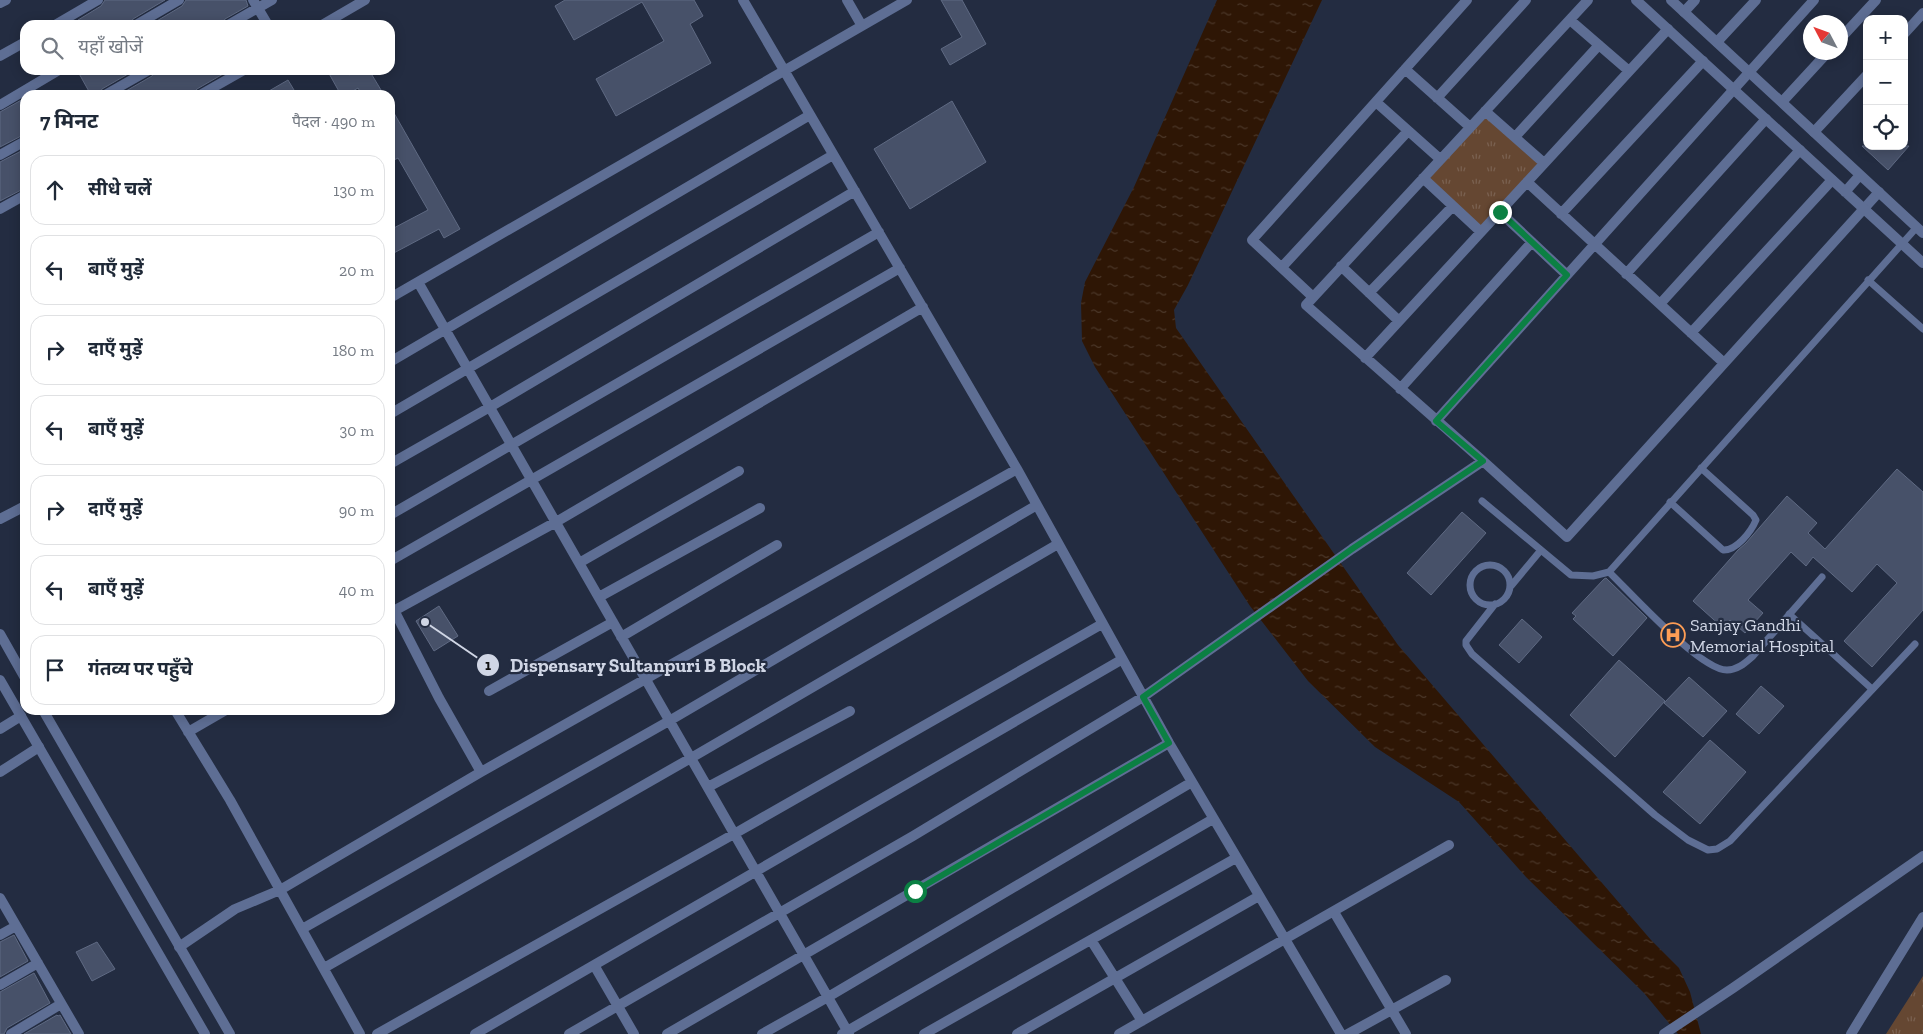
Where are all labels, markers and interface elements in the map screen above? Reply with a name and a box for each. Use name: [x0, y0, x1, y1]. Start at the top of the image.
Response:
north arrow: [1803, 15, 1848, 60]
map controls: [1863, 15, 1908, 150]
button: +: [1863, 15, 1908, 60]
search box: [20, 20, 395, 75]
icon: search: [38, 34, 66, 62]
text: यहाँ खोजें: [78, 35, 143, 58]
button: −: [1863, 60, 1908, 105]
button: locate: [1863, 105, 1908, 150]
text: 7 मिनट: [40, 108, 98, 133]
text: पैदल · 490 m: [292, 112, 375, 131]
icon: ahead: [41, 176, 69, 204]
text: सीधे चलें: [88, 177, 151, 200]
text: 130 m: [333, 181, 374, 200]
route end: [1489, 201, 1512, 224]
icon: left: [41, 256, 69, 284]
text: बाएँ मुड़ें: [88, 257, 144, 280]
text: 20 m: [339, 261, 374, 280]
icon: right: [41, 336, 69, 364]
text: दाएँ मुड़ें: [88, 337, 143, 360]
text: 180 m: [333, 341, 374, 360]
icon: left: [41, 416, 69, 444]
text: बाएँ मुड़ें: [88, 417, 144, 440]
text: 30 m: [340, 421, 374, 440]
icon: right: [41, 496, 69, 524]
text: दाएँ मुड़ें: [88, 497, 143, 520]
text: 90 m: [339, 501, 374, 520]
icon: left: [41, 576, 69, 604]
text: बाएँ मुड़ें: [88, 577, 144, 600]
text: 40 m: [339, 581, 374, 600]
place label: Sanjay Gandhi Memorial Hospital: [1690, 614, 1834, 657]
hospital icon: Sanjay Gandhi Memorial Hospital: [1660, 622, 1686, 648]
callout: Dispensary Sultanpuri B Block: [475, 648, 776, 682]
text: Dispensary Sultanpuri B Block: [510, 654, 766, 677]
icon: arrive: [41, 656, 69, 684]
text: 1: [485, 656, 491, 674]
text: गंतव्य पर पहुँचे: [88, 657, 193, 680]
route start: [904, 880, 927, 903]

